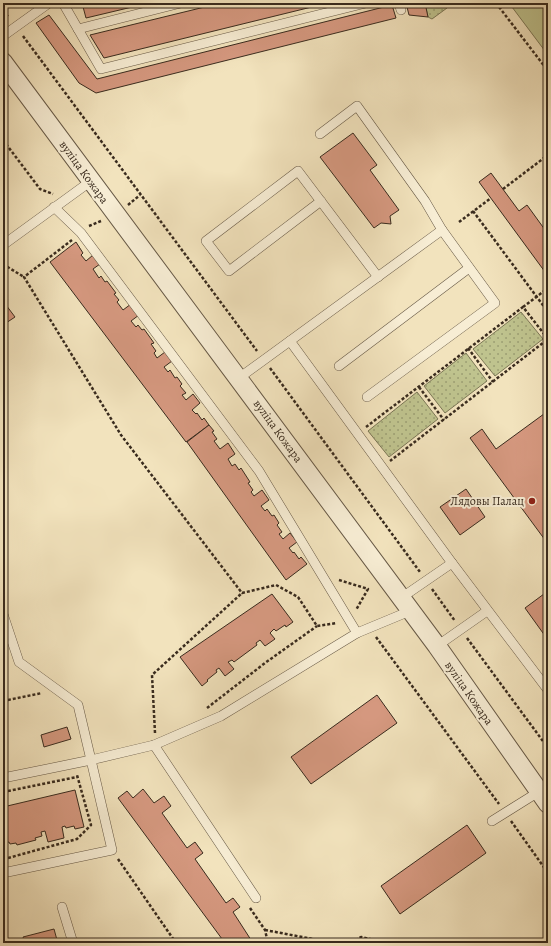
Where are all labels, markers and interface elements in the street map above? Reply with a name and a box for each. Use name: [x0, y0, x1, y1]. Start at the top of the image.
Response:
street label: вуліца Кожара: [56, 137, 113, 207]
street label: вуліца Кожара: [250, 396, 307, 466]
place label: Лядовы Палац: [450, 493, 524, 509]
marker: Лядовы Палац: [527, 496, 537, 506]
street label: вуліца Кожара: [441, 658, 497, 728]

